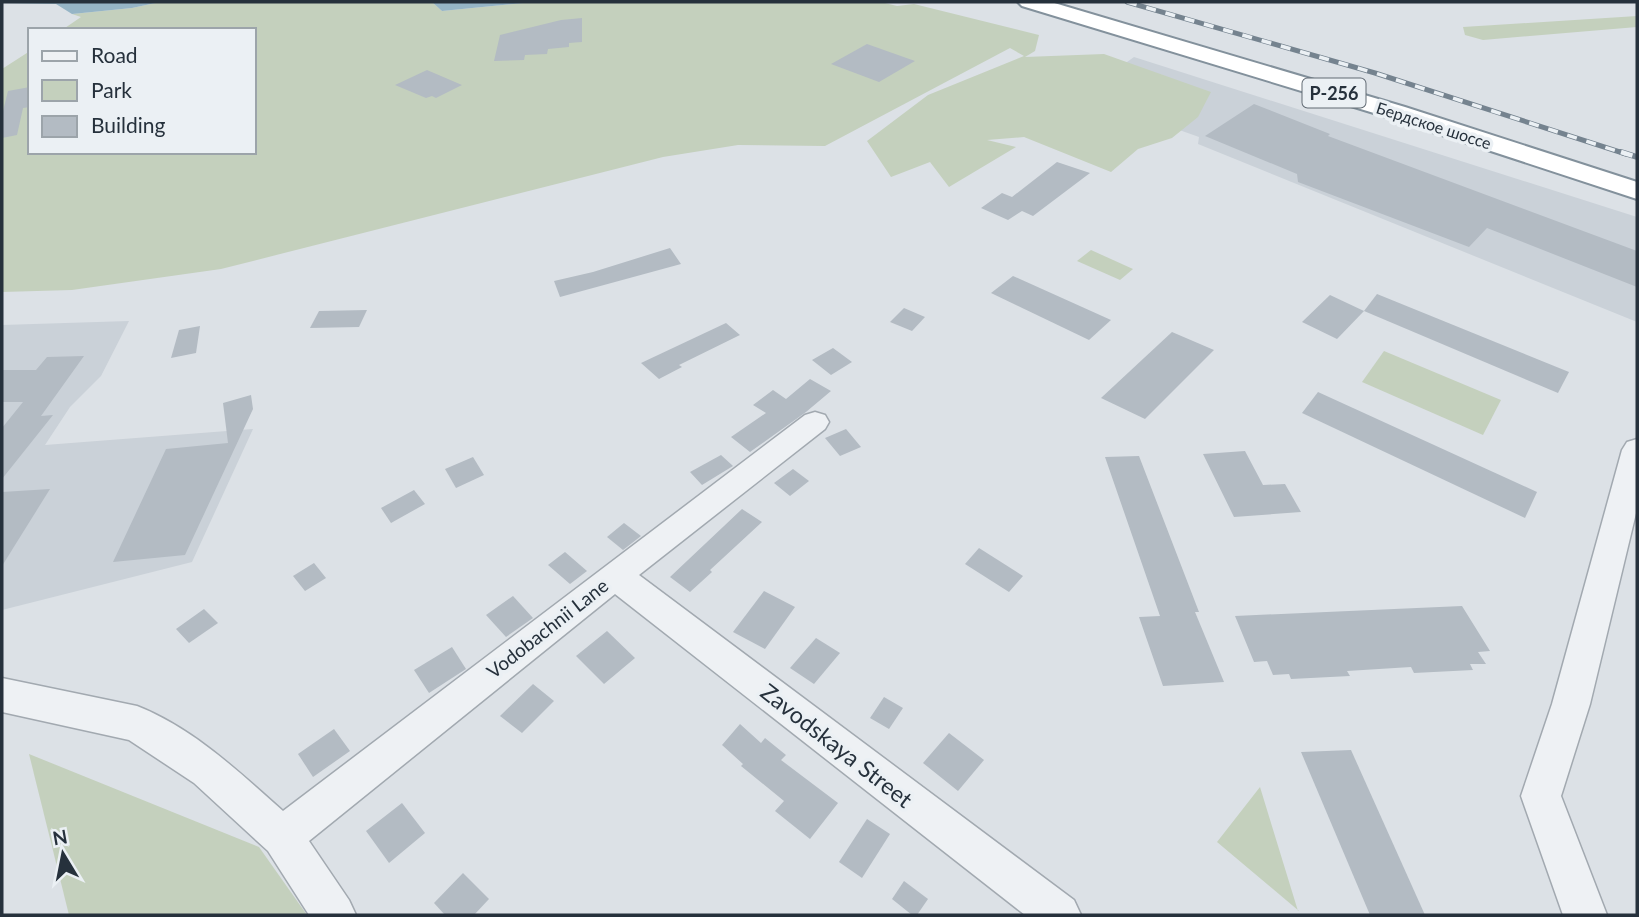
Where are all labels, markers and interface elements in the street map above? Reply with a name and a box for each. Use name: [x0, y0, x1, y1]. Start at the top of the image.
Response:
legend: [28, 28, 256, 154]
text: Road: [91, 42, 138, 67]
text: Park: [91, 77, 132, 102]
road number: Р-256: [1302, 78, 1366, 108]
street label: Бердское шоссе: [1374, 97, 1494, 153]
text: Building: [91, 112, 166, 137]
street label: Vodobachnii Lane: [482, 573, 612, 683]
street label: Zavodskaya Street: [756, 677, 919, 813]
north arrow: [28, 819, 98, 889]
text: N: [51, 824, 69, 849]

